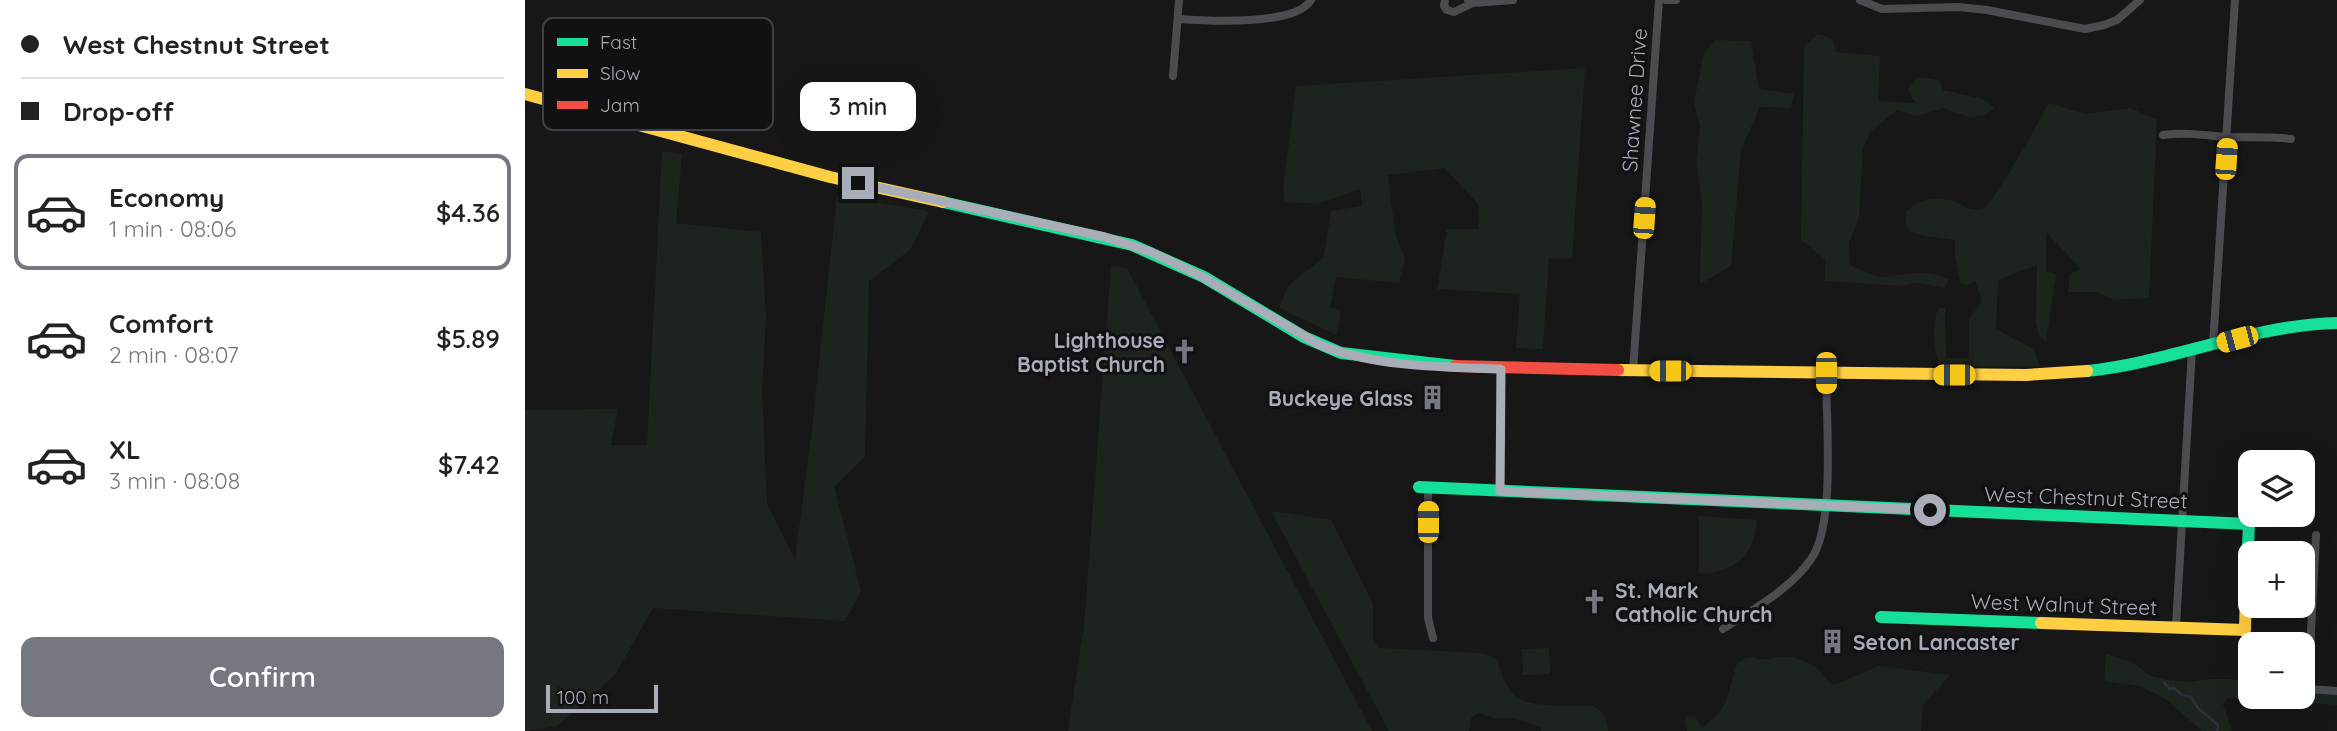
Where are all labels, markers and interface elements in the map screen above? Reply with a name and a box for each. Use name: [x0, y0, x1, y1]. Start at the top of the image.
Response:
legend: [543, 18, 773, 130]
street label: Shawnee Drive: [1616, 27, 1652, 173]
text: West Chestnut Street: [63, 28, 330, 61]
text: Fast: [600, 30, 637, 54]
text: Slow: [600, 61, 641, 85]
callout: 3 min: [800, 82, 916, 130]
text: 3 min: [829, 92, 887, 121]
text: Jam: [600, 93, 640, 117]
text: Drop-off: [63, 95, 174, 128]
car: [2215, 137, 2238, 181]
route end: [842, 167, 874, 199]
icon: car: [25, 181, 88, 244]
text: Economy: [109, 181, 224, 214]
text: $4.36: [436, 196, 500, 229]
car: [1633, 196, 1656, 240]
text: 1 min · 08:06: [109, 214, 237, 243]
icon: car: [25, 307, 88, 370]
text: Comfort: [109, 307, 214, 340]
text: $5.89: [436, 322, 500, 355]
car: [2214, 323, 2261, 355]
place label: Lighthouse Baptist Church: [1017, 327, 1165, 377]
church icon: Lighthouse Baptist Church: [1171, 338, 1199, 366]
text: 2 min · 08:07: [109, 340, 239, 369]
car: [1816, 352, 1837, 394]
car: [1650, 361, 1692, 382]
car: [1934, 365, 1976, 386]
building icon: Buckeye Glass: [1419, 384, 1447, 412]
place label: Buckeye Glass: [1268, 385, 1413, 411]
icon: car: [25, 433, 88, 496]
text: XL: [109, 433, 141, 466]
text: $7.42: [438, 448, 500, 481]
map controls: [2238, 450, 2315, 709]
button: layers: [2238, 450, 2315, 527]
text: 3 min · 08:08: [109, 466, 240, 495]
street label: West Chestnut Street: [1984, 480, 2188, 514]
route start: [1914, 494, 1946, 526]
car: [1418, 501, 1439, 543]
button: +: [2238, 541, 2315, 618]
place label: St. Mark Catholic Church: [1615, 577, 1772, 627]
church icon: St. Mark Catholic Church: [1581, 588, 1609, 616]
street label: West Walnut Street: [1970, 588, 2158, 620]
building icon: Seton Lancaster: [1819, 628, 1847, 656]
place label: Seton Lancaster: [1853, 629, 2020, 655]
button: −: [2238, 632, 2315, 709]
button: Confirm: [21, 637, 504, 717]
scale bar: [546, 682, 658, 714]
text: 100 m: [557, 685, 609, 709]

